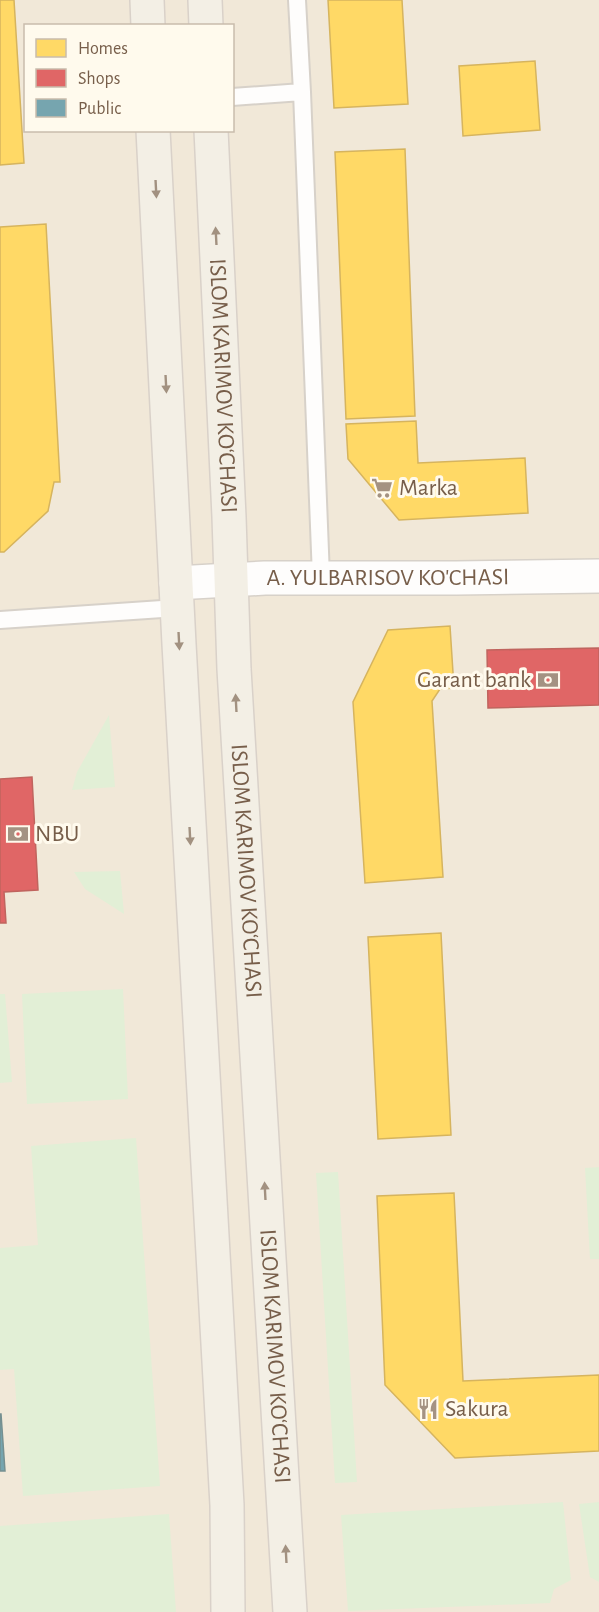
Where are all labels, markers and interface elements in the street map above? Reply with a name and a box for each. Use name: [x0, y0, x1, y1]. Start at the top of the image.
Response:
legend: [24, 24, 234, 132]
text: Homes: [78, 40, 128, 58]
text: Shops: [78, 70, 120, 88]
text: Public: [78, 100, 121, 118]
one-way arrow: [152, 179, 161, 198]
one-way arrow: [211, 226, 220, 245]
street label: ISLOM KARIMOV KO‘CHASI: [205, 258, 241, 514]
one-way arrow: [161, 374, 170, 393]
supermarket icon: Marka: [370, 476, 394, 500]
place label: Marka: [399, 476, 458, 500]
street label: A. YULBARISOV KO'CHASI: [266, 565, 509, 590]
one-way arrow: [174, 632, 183, 651]
place label: Garant bank: [417, 668, 531, 692]
bank icon: Garant bank: [536, 668, 560, 692]
one-way arrow: [231, 694, 240, 713]
street label: ISLOM KARIMOV KO‘CHASI: [226, 743, 266, 999]
bank icon: NBU: [6, 822, 30, 846]
place label: NBU: [35, 822, 79, 846]
one-way arrow: [185, 827, 194, 846]
one-way arrow: [260, 1182, 269, 1201]
street label: ISLOM KARIMOV KO‘CHASI: [255, 1228, 294, 1484]
restaurant icon: Sakura: [416, 1397, 440, 1421]
place label: Sakura: [445, 1397, 508, 1421]
one-way arrow: [282, 1544, 291, 1563]

